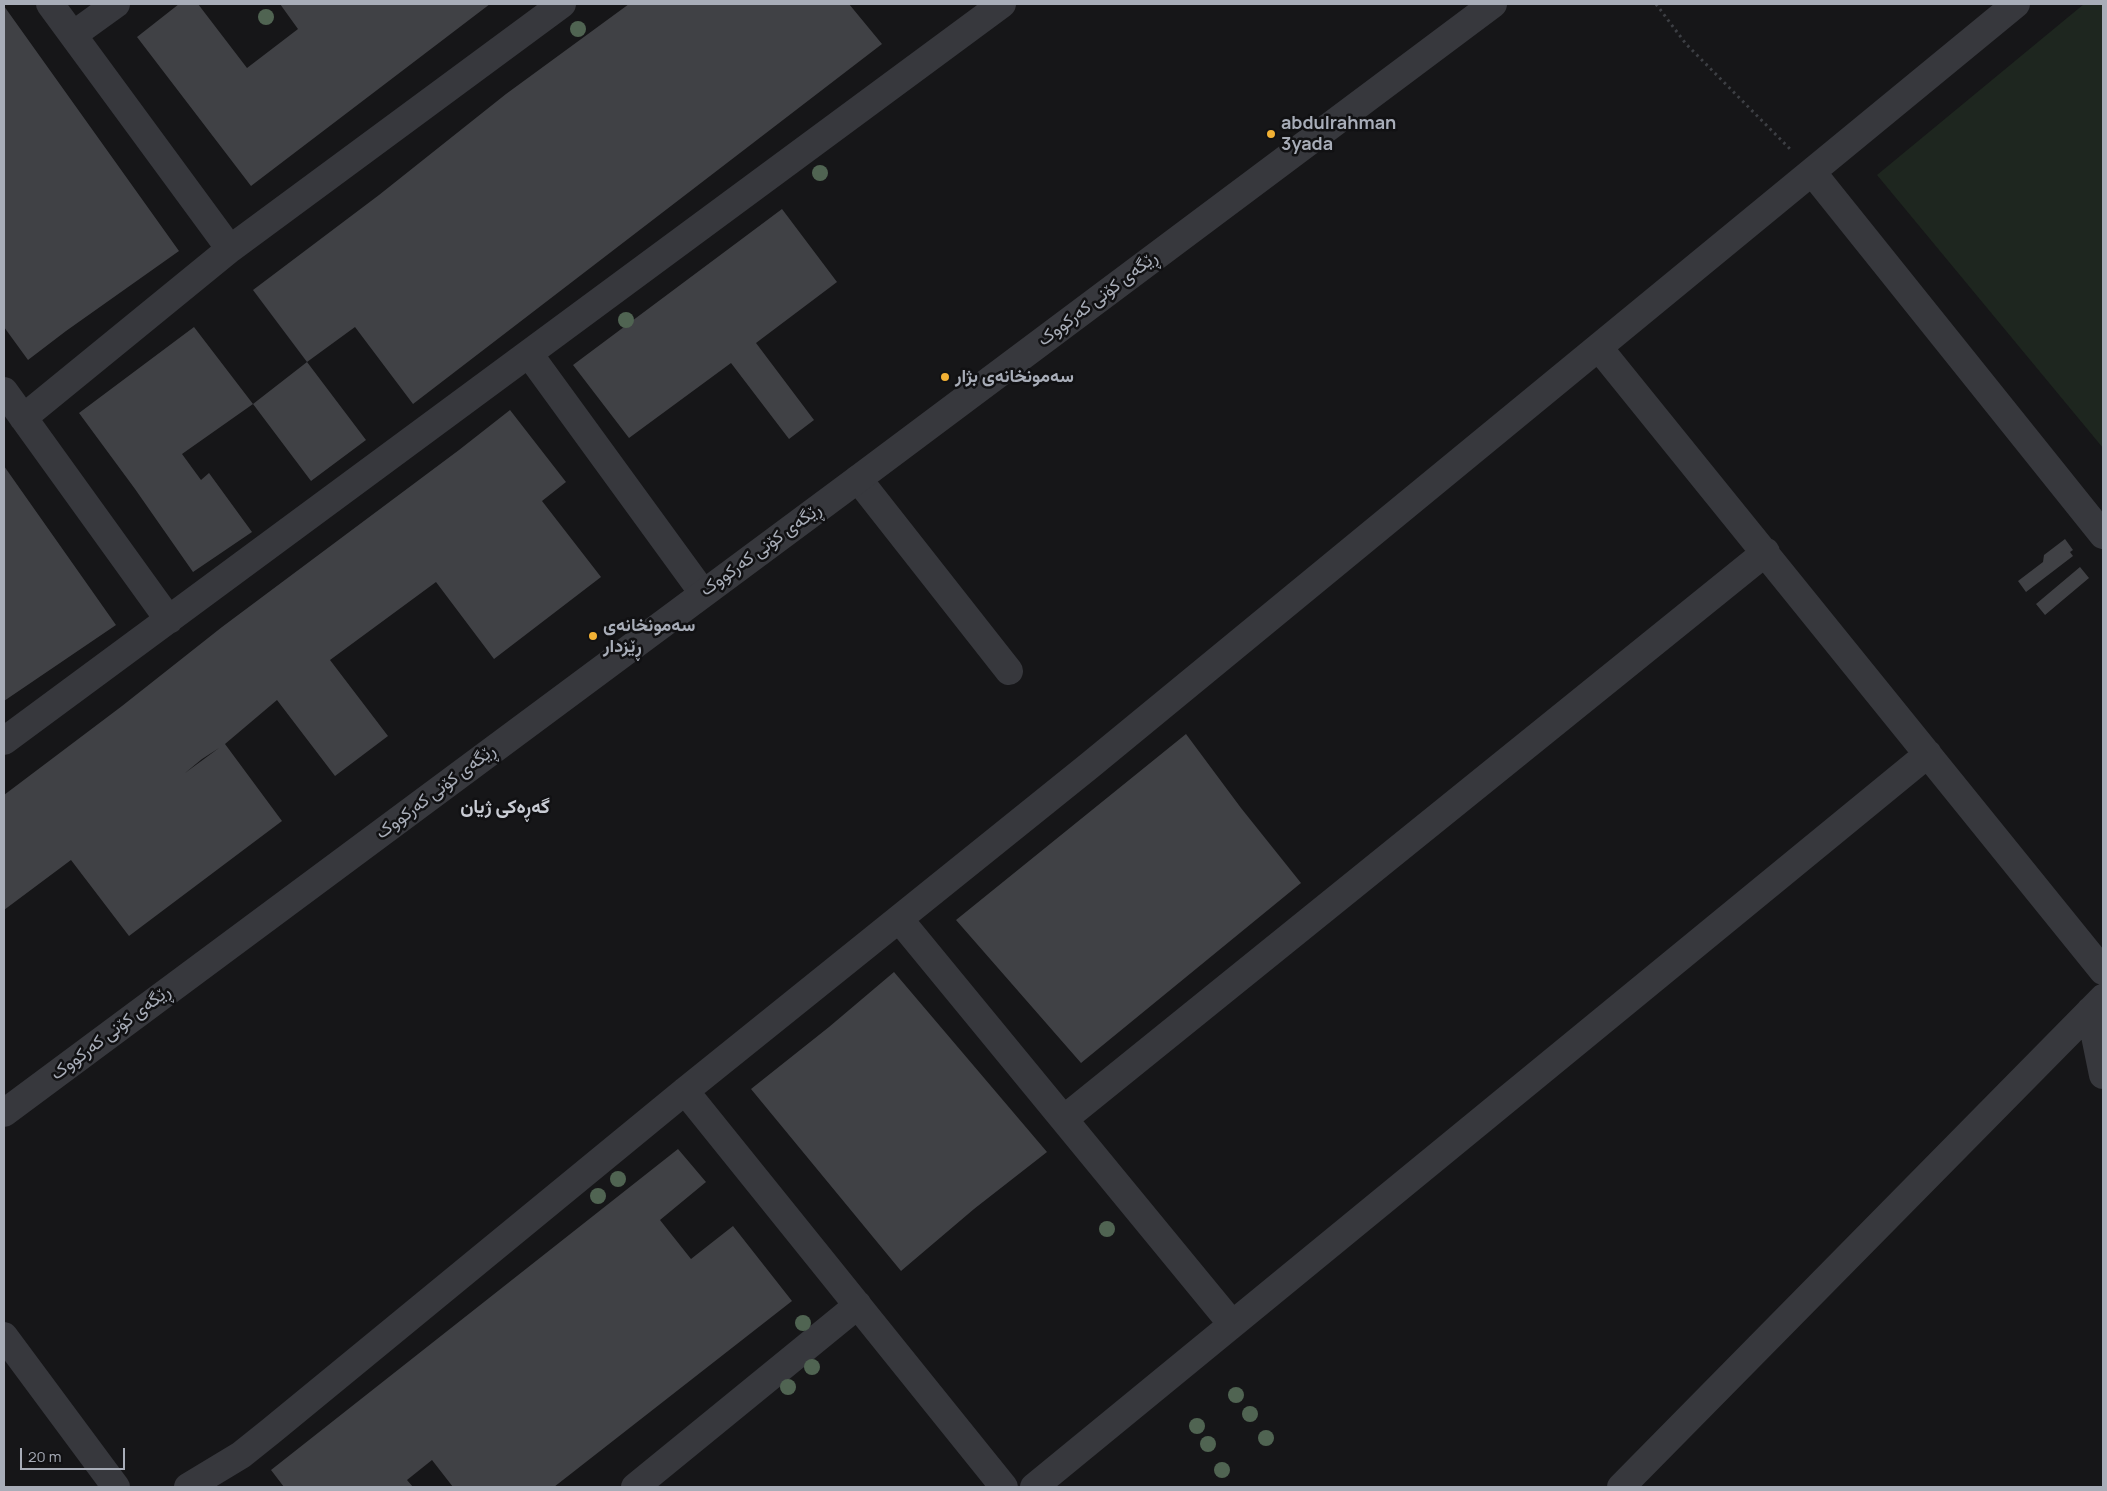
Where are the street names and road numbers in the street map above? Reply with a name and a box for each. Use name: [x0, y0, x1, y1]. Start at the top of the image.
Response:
street label: ڕێگەی کۆنی کەرکووک: [1034, 247, 1162, 351]
street label: ڕێگەی کۆنی کەرکووک: [696, 499, 826, 601]
street label: ڕێگەی کۆنی کەرکووک: [372, 740, 500, 844]
street label: ڕێگەی کۆنی کەرکووک: [47, 981, 175, 1085]

